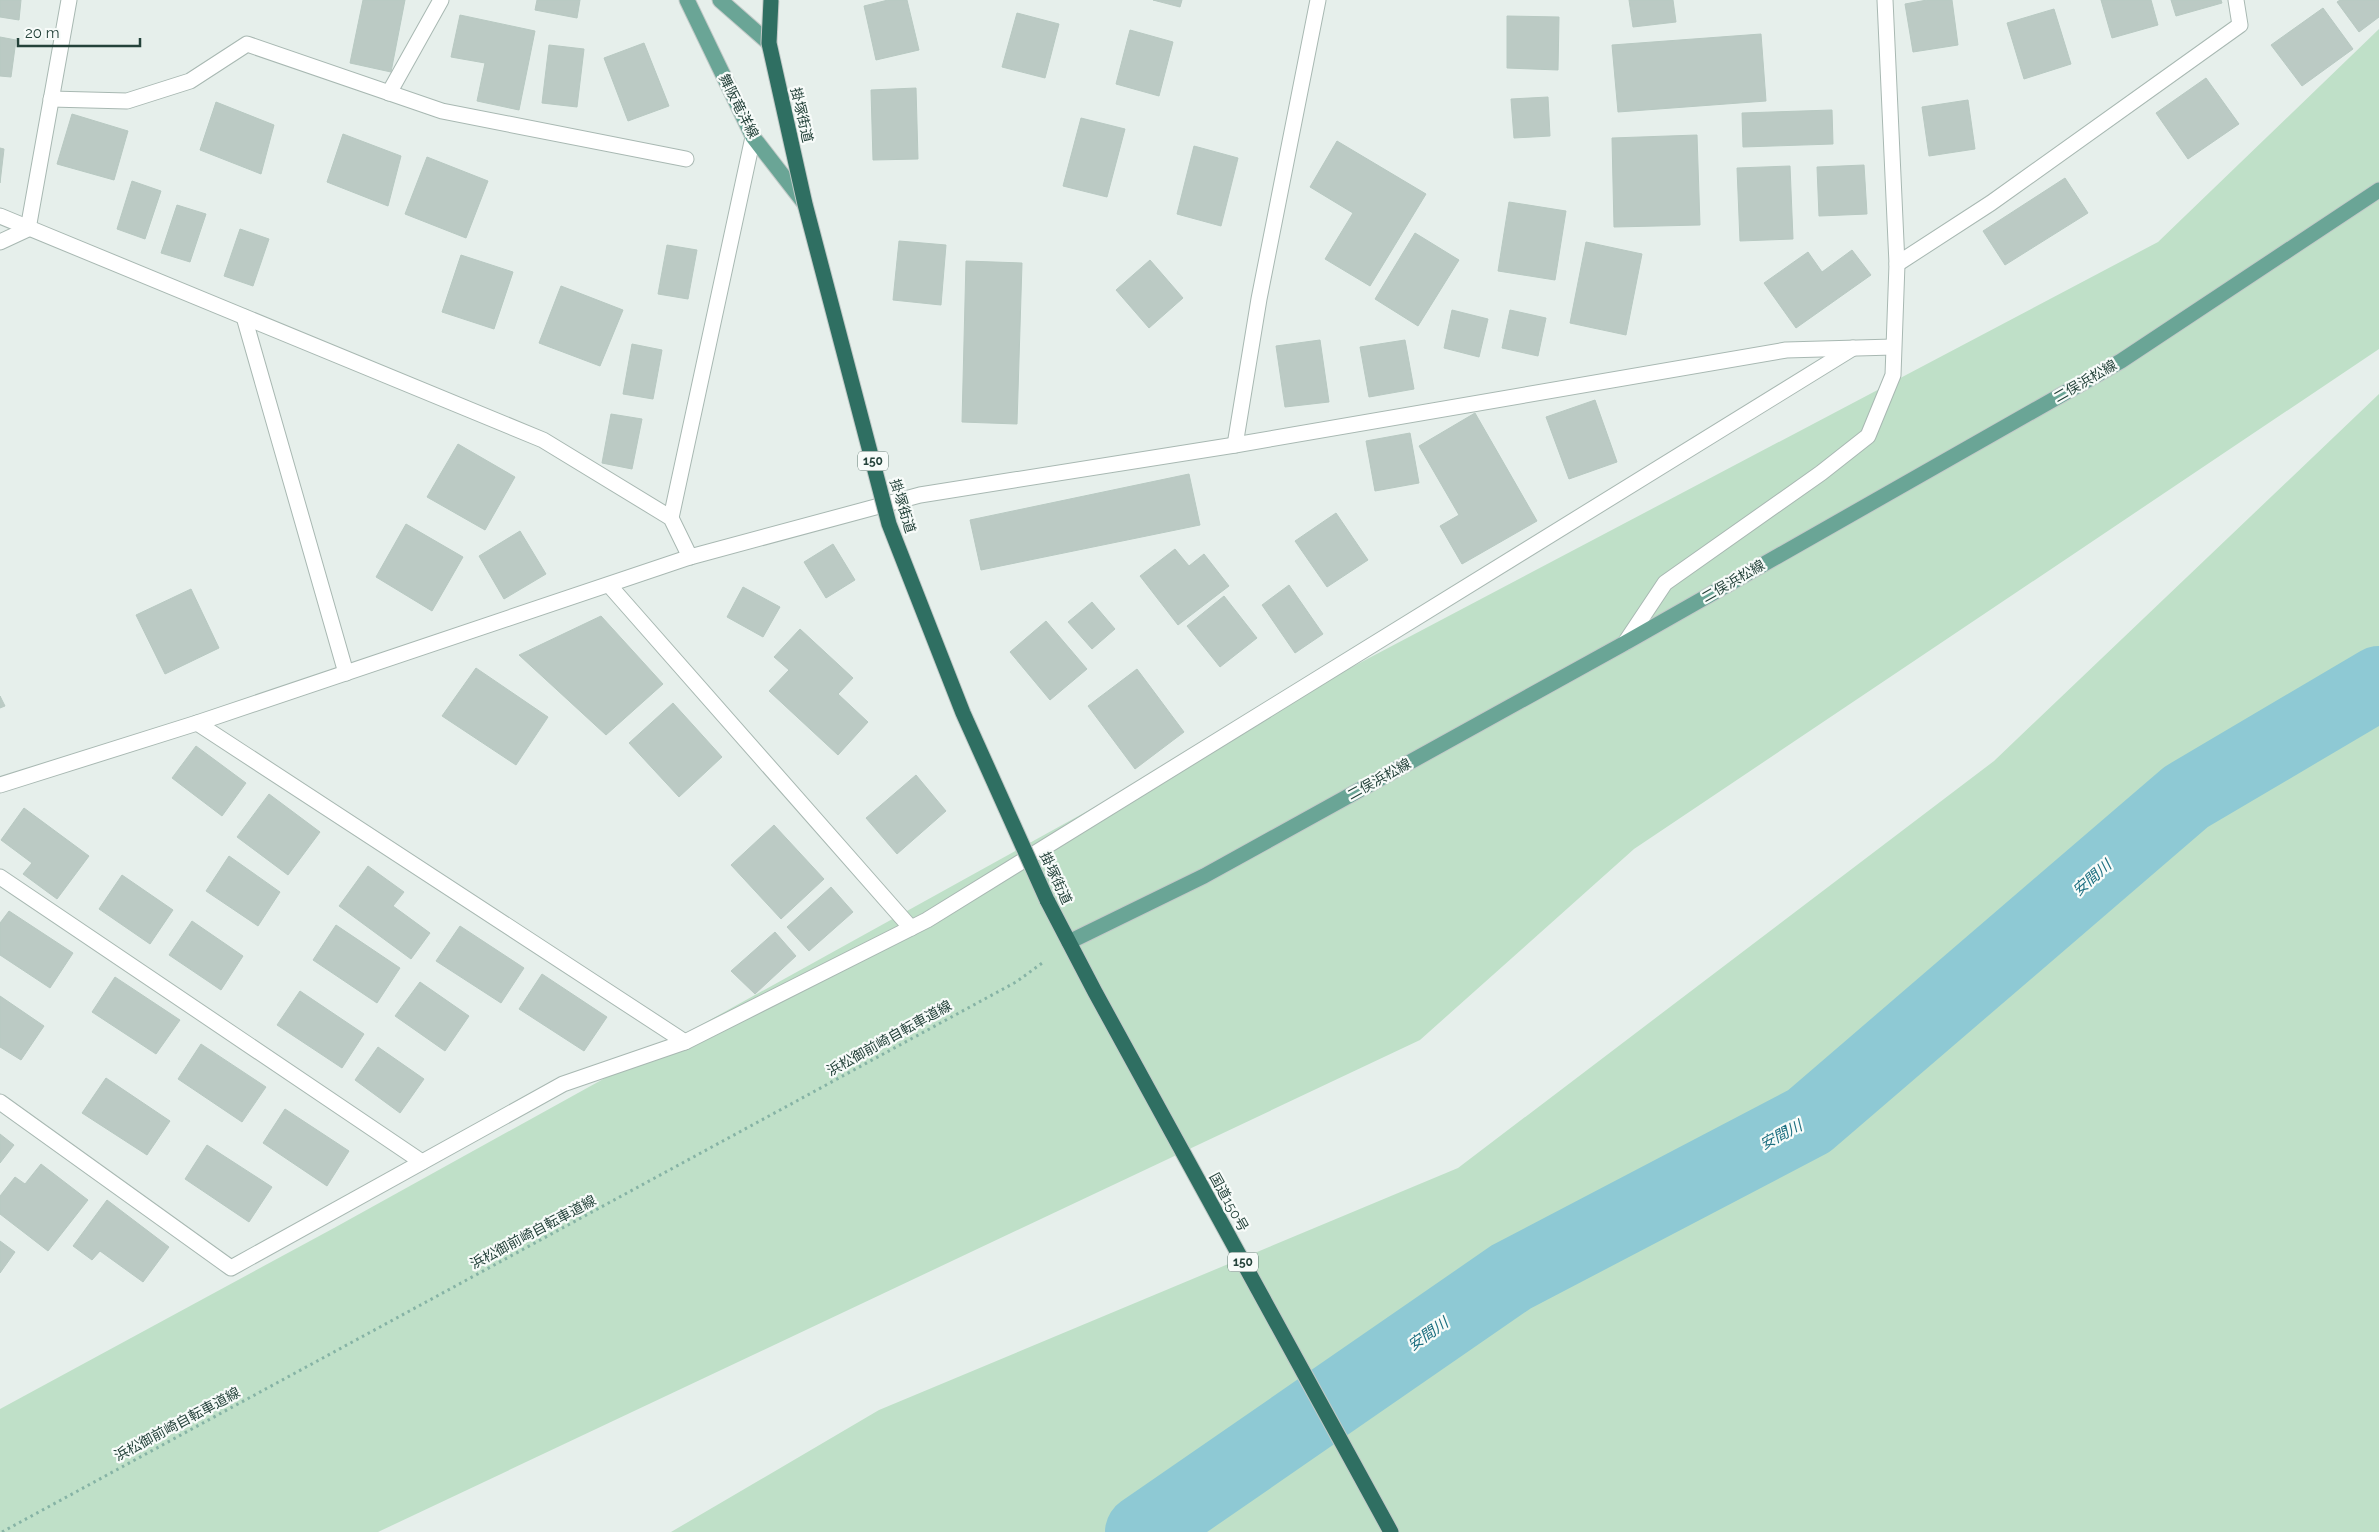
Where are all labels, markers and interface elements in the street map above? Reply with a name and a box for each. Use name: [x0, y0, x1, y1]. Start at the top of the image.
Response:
scale bar: [18, 15, 140, 47]
text: 20 m: [25, 24, 60, 42]
street label: 舞阪竜洋線: [716, 71, 762, 141]
street label: 掛塚街道: [788, 86, 816, 144]
street label: 二俣浜松線: [2051, 357, 2119, 405]
road number: 150: [858, 452, 888, 471]
street label: 掛塚街道: [887, 477, 919, 535]
street label: 二俣浜松線: [1699, 557, 1767, 605]
street label: 二俣浜松線: [1345, 755, 1413, 803]
street label: 掛塚街道: [1037, 849, 1075, 907]
water label: 安間川: [2069, 855, 2116, 900]
street label: 浜松御前崎自転車道線: [824, 997, 954, 1079]
water label: 安間川: [1757, 1116, 1807, 1154]
street label: 国道150号: [1206, 1170, 1252, 1234]
street label: 浜松御前崎自転車道線: [467, 1192, 599, 1272]
road number: 150: [1228, 1252, 1258, 1272]
water label: 安間川: [1404, 1313, 1453, 1354]
street label: 浜松御前崎自転車道線: [111, 1384, 243, 1464]

